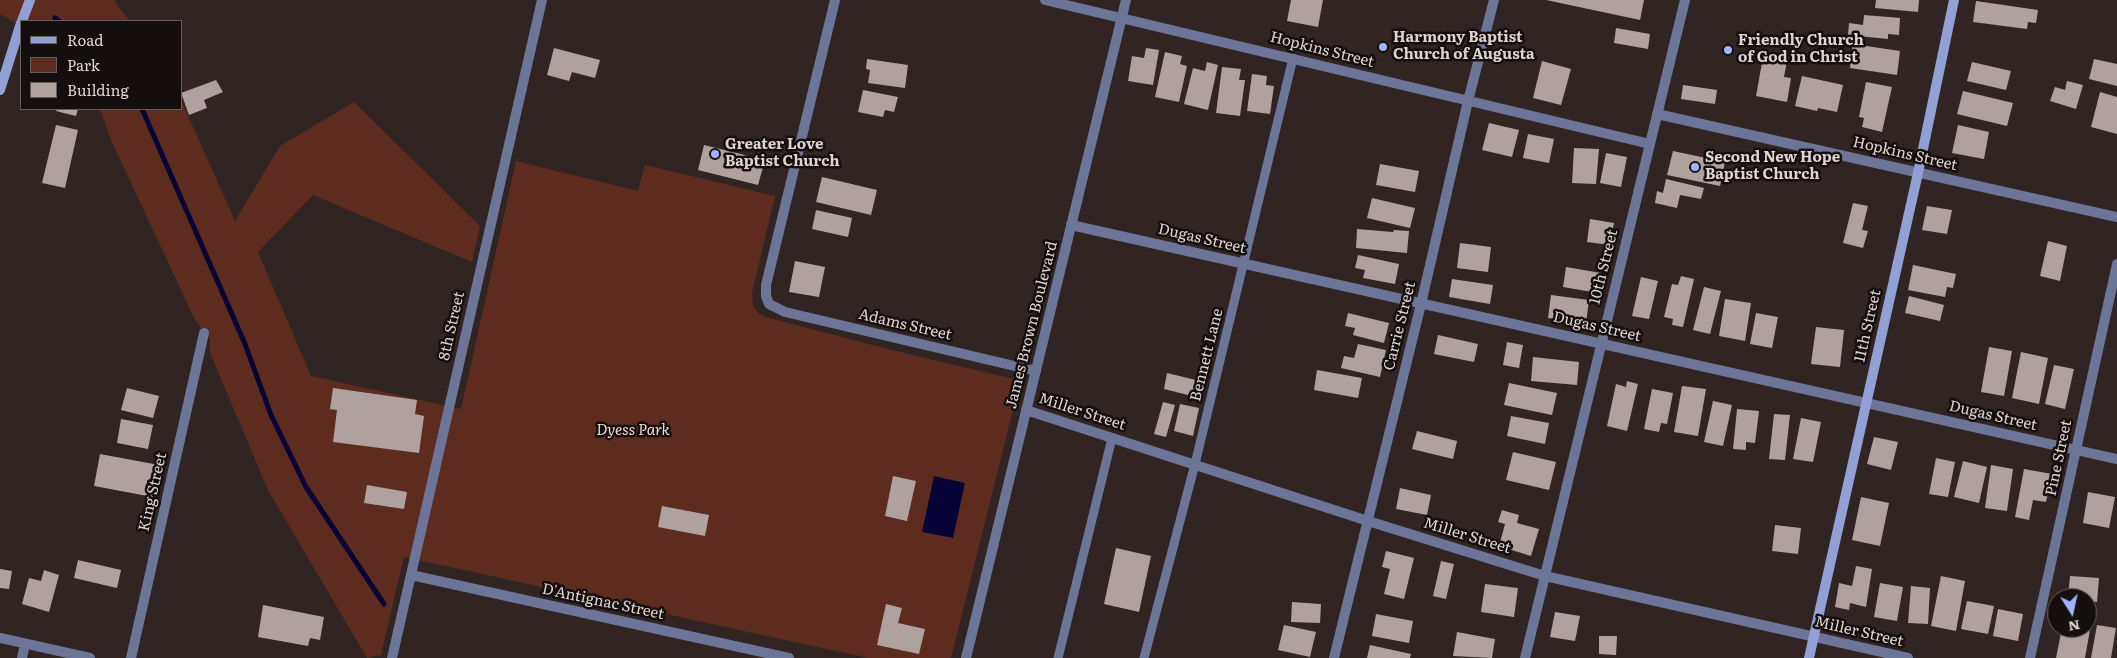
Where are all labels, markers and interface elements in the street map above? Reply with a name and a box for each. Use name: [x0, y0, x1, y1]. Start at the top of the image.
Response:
legend: [20, 20, 182, 110]
text: Road: [67, 28, 103, 51]
street label: Hopkins Street: [1268, 28, 1376, 72]
place label: Harmony Baptist Church of Augusta: [1393, 29, 1535, 64]
place label: Friendly Church of God in Christ: [1738, 32, 1864, 67]
marker: Harmony Baptist Church of Augusta: [1377, 41, 1389, 53]
marker: Friendly Church of God in Christ: [1722, 44, 1734, 56]
text: Park: [67, 53, 100, 76]
text: Building: [67, 78, 129, 101]
street label: Hopkins Street: [1851, 133, 1959, 175]
place label: Greater Love Baptist Church: [725, 136, 840, 171]
marker: Greater Love Baptist Church: [709, 148, 721, 160]
place label: Second New Hope Baptist Church: [1705, 149, 1840, 184]
marker: Second New Hope Baptist Church: [1689, 161, 1701, 173]
street label: Dugas Street: [1156, 220, 1248, 258]
street label: 10th Street: [1586, 228, 1622, 306]
street label: James Brown Boulevard: [1002, 239, 1062, 411]
street label: Carrie Street: [1380, 280, 1420, 372]
street label: 11th Street: [1851, 288, 1885, 364]
street label: 8th Street: [435, 290, 469, 362]
street label: Adams Street: [857, 306, 953, 344]
street label: Bennett Lane: [1187, 307, 1227, 403]
street label: Dugas Street: [1551, 308, 1643, 346]
street label: Miller Street: [1036, 389, 1128, 435]
street label: Dugas Street: [1947, 397, 2039, 435]
street label: Pine Street: [2042, 418, 2076, 498]
park label: Dyess Park: [596, 422, 670, 440]
street label: King Street: [135, 451, 171, 533]
street label: Miller Street: [1421, 514, 1513, 558]
street label: D'Antignac Street: [540, 580, 666, 624]
north arrow: [2047, 588, 2097, 638]
street label: Miller Street: [1813, 613, 1905, 651]
text: N: [2067, 616, 2082, 638]

